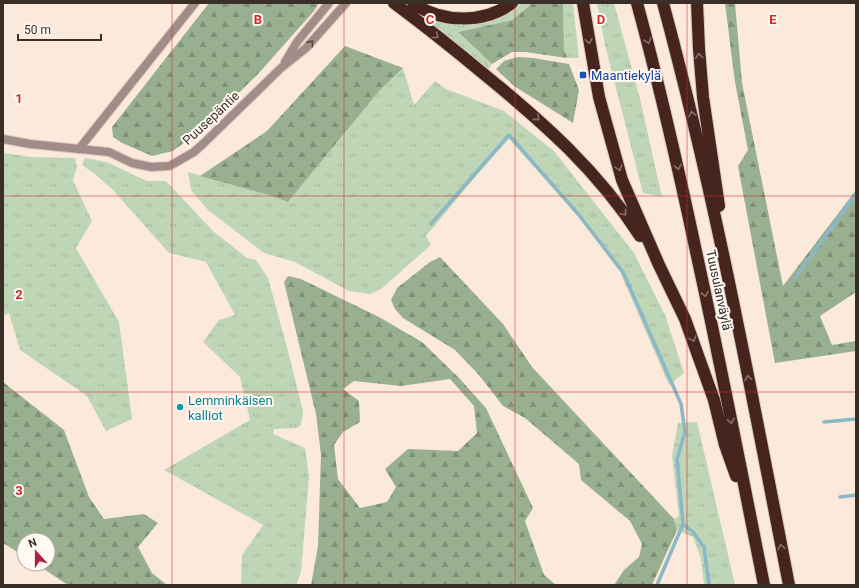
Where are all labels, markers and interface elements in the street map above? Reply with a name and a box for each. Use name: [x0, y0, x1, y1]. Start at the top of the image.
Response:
text: B: [254, 12, 262, 27]
text: C: [426, 12, 435, 27]
text: D: [597, 12, 605, 27]
text: E: [769, 12, 777, 27]
scale bar: [18, 16, 101, 42]
text: 50 m: [24, 23, 51, 37]
one-way arrow: [432, 31, 439, 38]
one-way arrow: [643, 37, 652, 44]
one-way arrow: [584, 38, 593, 45]
one-way arrow: [306, 40, 313, 47]
one-way arrow: [695, 53, 704, 59]
place label: Maantiekylä: [591, 68, 661, 83]
marker: Maantiekylä: [578, 70, 588, 80]
street label: Puusepäntie: [180, 88, 243, 148]
text: 1: [15, 91, 23, 106]
one-way arrow: [688, 111, 696, 117]
one-way arrow: [532, 113, 539, 120]
one-way arrow: [614, 164, 623, 171]
one-way arrow: [674, 164, 682, 170]
one-way arrow: [620, 209, 627, 216]
street label: Tuusulanväylä: [703, 248, 735, 332]
text: 2: [15, 287, 23, 302]
one-way arrow: [701, 291, 709, 297]
one-way arrow: [688, 335, 696, 342]
one-way arrow: [744, 375, 753, 381]
place label: Lemminkäisen kalliot: [188, 393, 273, 423]
marker: Lemminkäisen kalliot: [175, 402, 185, 412]
one-way arrow: [727, 418, 735, 425]
text: 3: [15, 483, 23, 498]
north arrow: [16, 532, 56, 572]
text: N: [27, 536, 39, 551]
one-way arrow: [778, 544, 786, 550]

